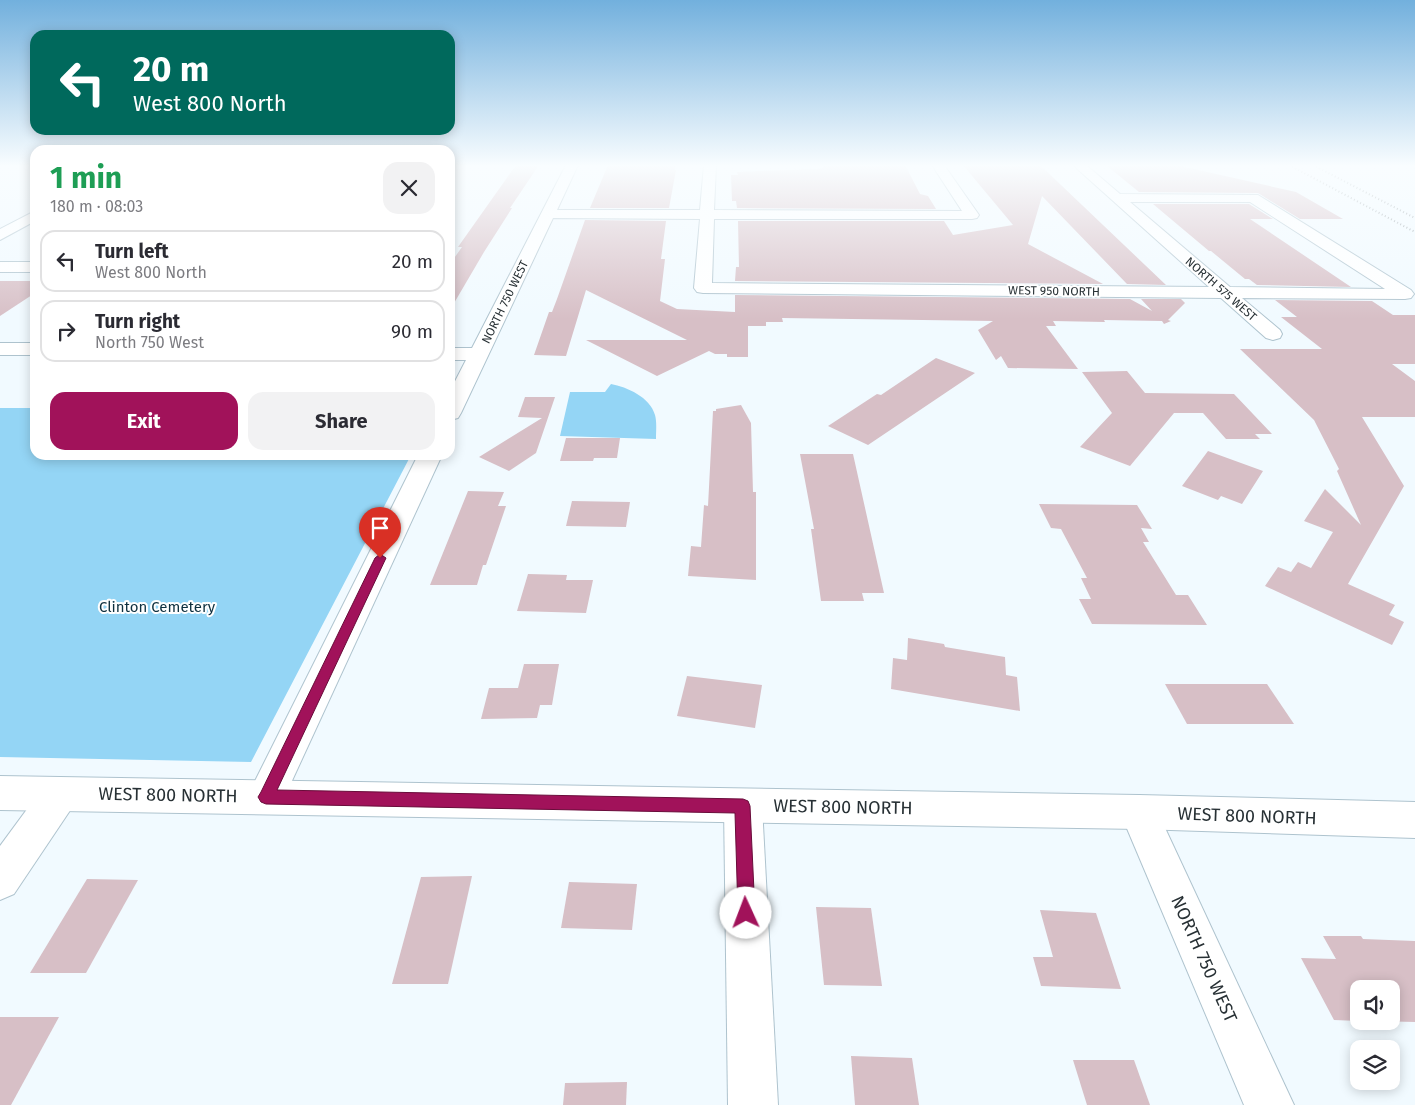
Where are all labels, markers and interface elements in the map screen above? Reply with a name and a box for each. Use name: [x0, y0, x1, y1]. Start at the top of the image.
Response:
text: 20 m: [133, 48, 209, 90]
icon: left: [50, 50, 115, 115]
text: West 800 North: [133, 90, 287, 117]
text: 1 min: [50, 160, 122, 196]
button: close: [383, 162, 435, 214]
text: 180 m · 08:03: [50, 197, 143, 216]
text: Turn left: [95, 240, 169, 263]
icon: left: [52, 247, 80, 275]
text: 20 m: [392, 250, 433, 273]
street label: NORTH 575 WEST: [1183, 254, 1260, 324]
street label: NORTH 750 WEST: [479, 257, 532, 346]
text: West 800 North: [95, 263, 207, 282]
street label: WEST 950 NORTH: [1008, 283, 1100, 299]
text: Turn right: [95, 310, 180, 333]
icon: right: [52, 317, 80, 345]
text: 90 m: [391, 320, 433, 343]
text: North 750 West: [95, 333, 204, 352]
button: Exit: [50, 392, 238, 450]
button: Share: [248, 392, 435, 450]
pin: [359, 507, 401, 558]
icon: arrive: [366, 514, 394, 542]
park label: Clinton Cemetery: [99, 598, 216, 616]
street label: WEST 800 NORTH: [98, 783, 238, 807]
street label: WEST 800 NORTH: [773, 795, 913, 819]
street label: WEST 800 NORTH: [1177, 803, 1317, 829]
position arrow: [719, 886, 771, 938]
street label: NORTH 750 WEST: [1166, 892, 1242, 1026]
map controls: [1350, 980, 1400, 1090]
button: sound: [1350, 980, 1400, 1030]
button: layers: [1350, 1040, 1400, 1090]

